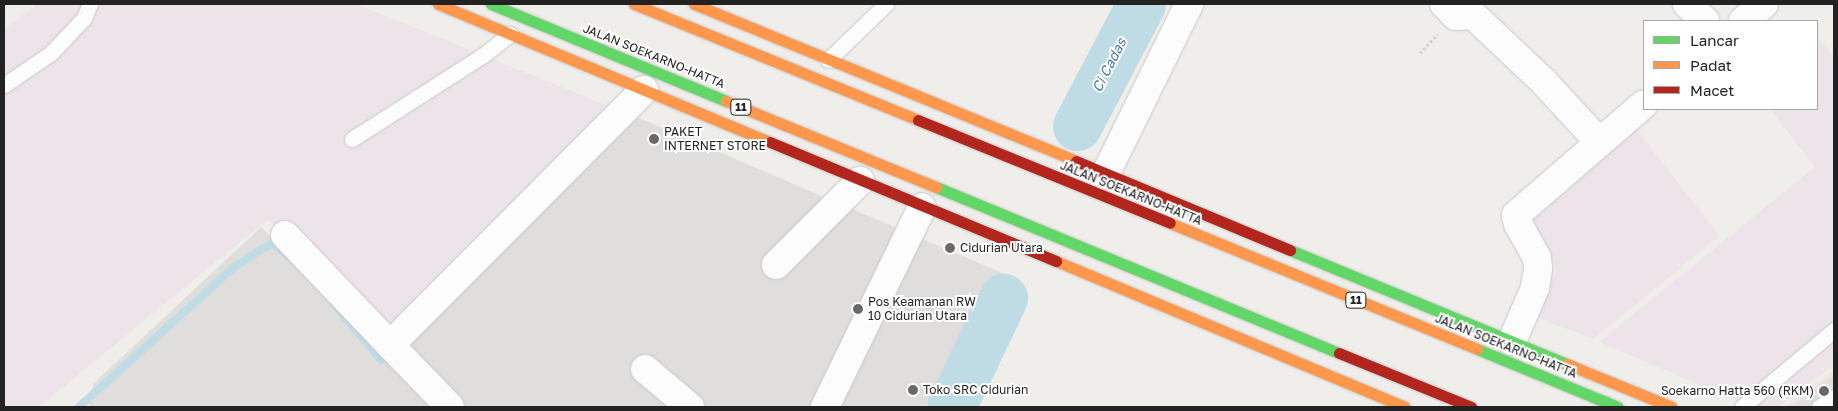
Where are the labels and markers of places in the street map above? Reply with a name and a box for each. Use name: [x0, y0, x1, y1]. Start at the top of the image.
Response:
place label: PAKET INTERNET STORE: [664, 125, 766, 153]
marker: PAKET INTERNET STORE: [648, 133, 660, 145]
place label: Cidurian Utara: [960, 241, 1043, 255]
marker: Cidurian Utara: [944, 242, 956, 254]
place label: Pos Keamanan RW 10 Cidurian Utara: [868, 295, 976, 323]
marker: Pos Keamanan RW 10 Cidurian Utara: [852, 303, 864, 315]
place label: Toko SRC Cidurian: [923, 383, 1028, 397]
marker: Toko SRC Cidurian: [907, 384, 919, 396]
place label: Soekarno Hatta 560 (RKM): [1661, 384, 1814, 398]
marker: Soekarno Hatta 560 (RKM): [1818, 385, 1830, 397]

